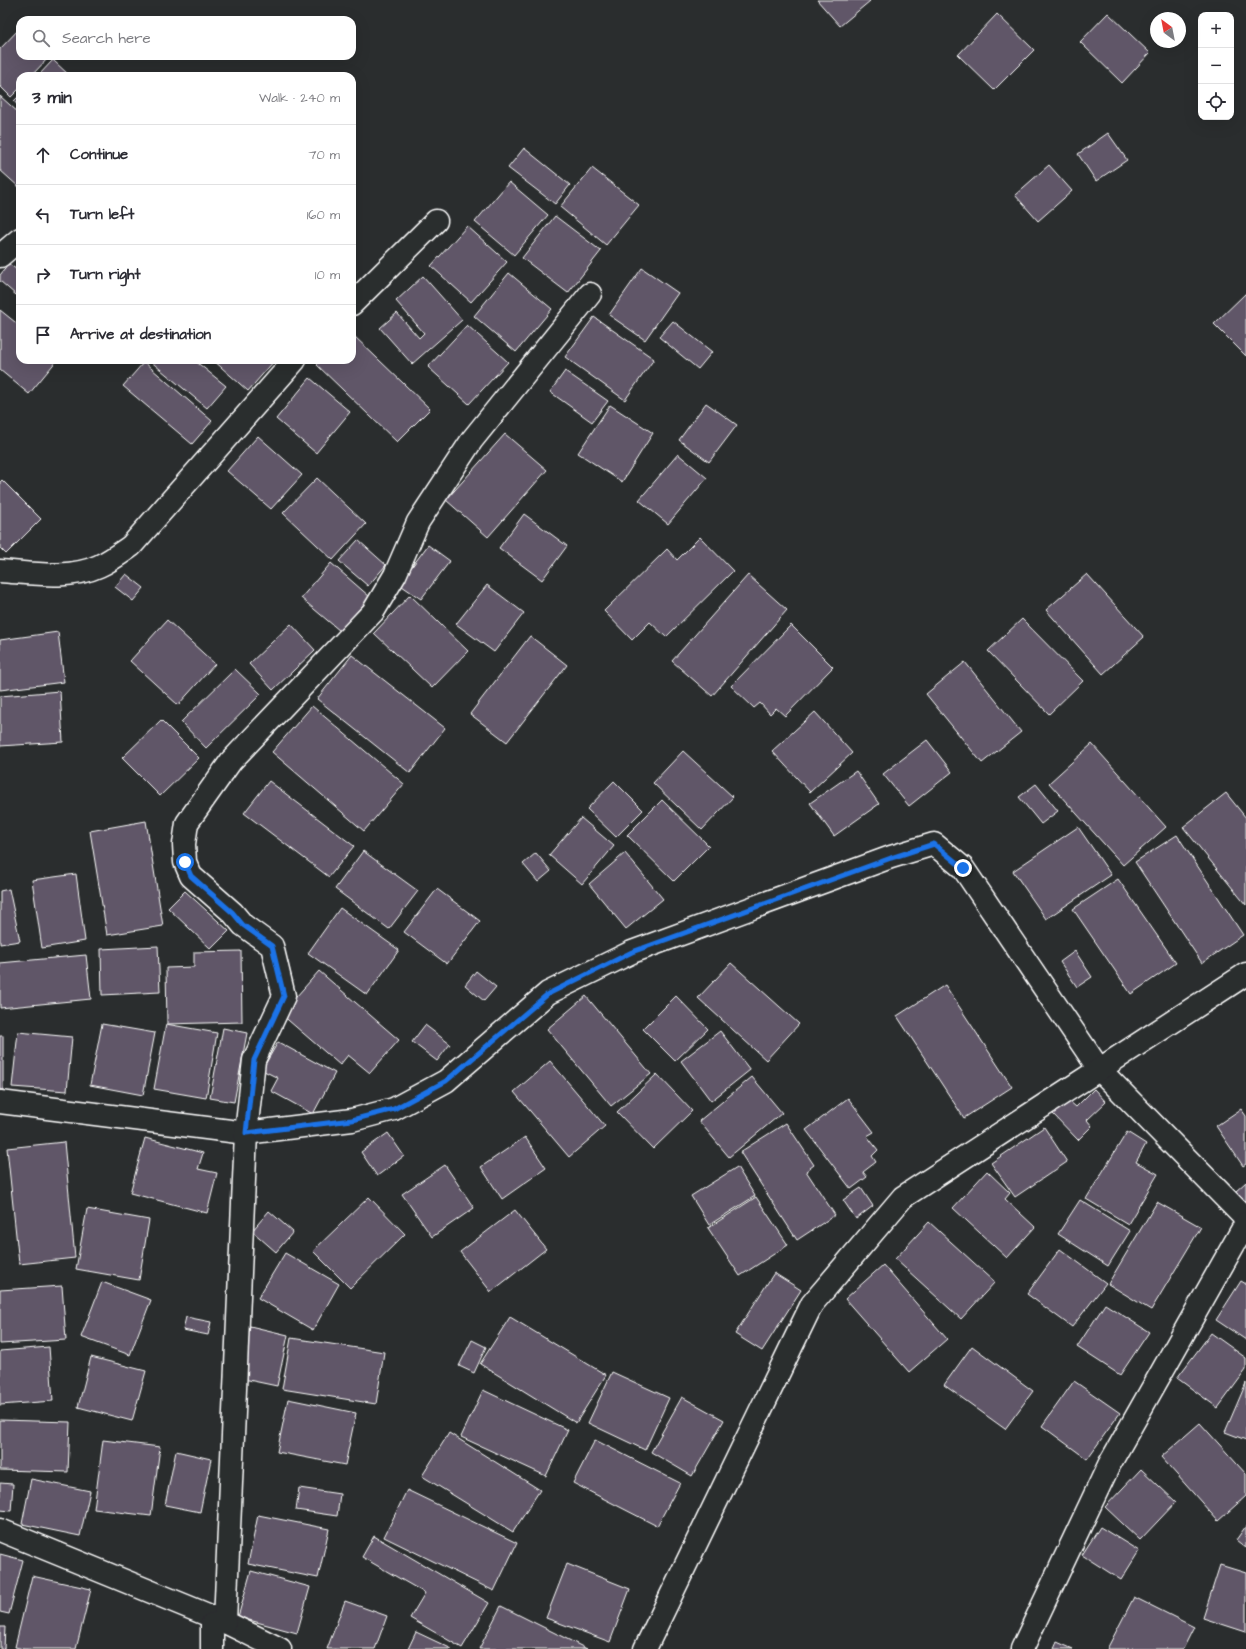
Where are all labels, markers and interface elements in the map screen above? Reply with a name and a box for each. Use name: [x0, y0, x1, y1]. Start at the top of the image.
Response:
north arrow: [1150, 12, 1186, 48]
map controls: [1198, 12, 1234, 120]
button: +: [1198, 12, 1234, 48]
search box: [16, 16, 356, 60]
icon: search: [30, 27, 52, 49]
text: Search here: [62, 28, 151, 49]
button: −: [1198, 48, 1234, 84]
button: locate: [1198, 84, 1234, 120]
text: 3 min: [32, 86, 72, 110]
text: Walk · 240 m: [259, 89, 340, 107]
icon: ahead: [32, 144, 54, 166]
text: Continue: [70, 144, 128, 165]
text: 70 m: [308, 146, 340, 164]
icon: left: [32, 204, 54, 226]
text: Turn left: [70, 204, 134, 225]
text: 160 m: [307, 206, 340, 224]
icon: right: [32, 264, 54, 286]
text: Turn right: [70, 264, 141, 285]
text: 10 m: [315, 266, 340, 284]
icon: arrive: [32, 324, 54, 346]
text: Arrive at destination: [70, 324, 211, 345]
route start: [176, 853, 194, 871]
route end: [954, 859, 972, 877]

